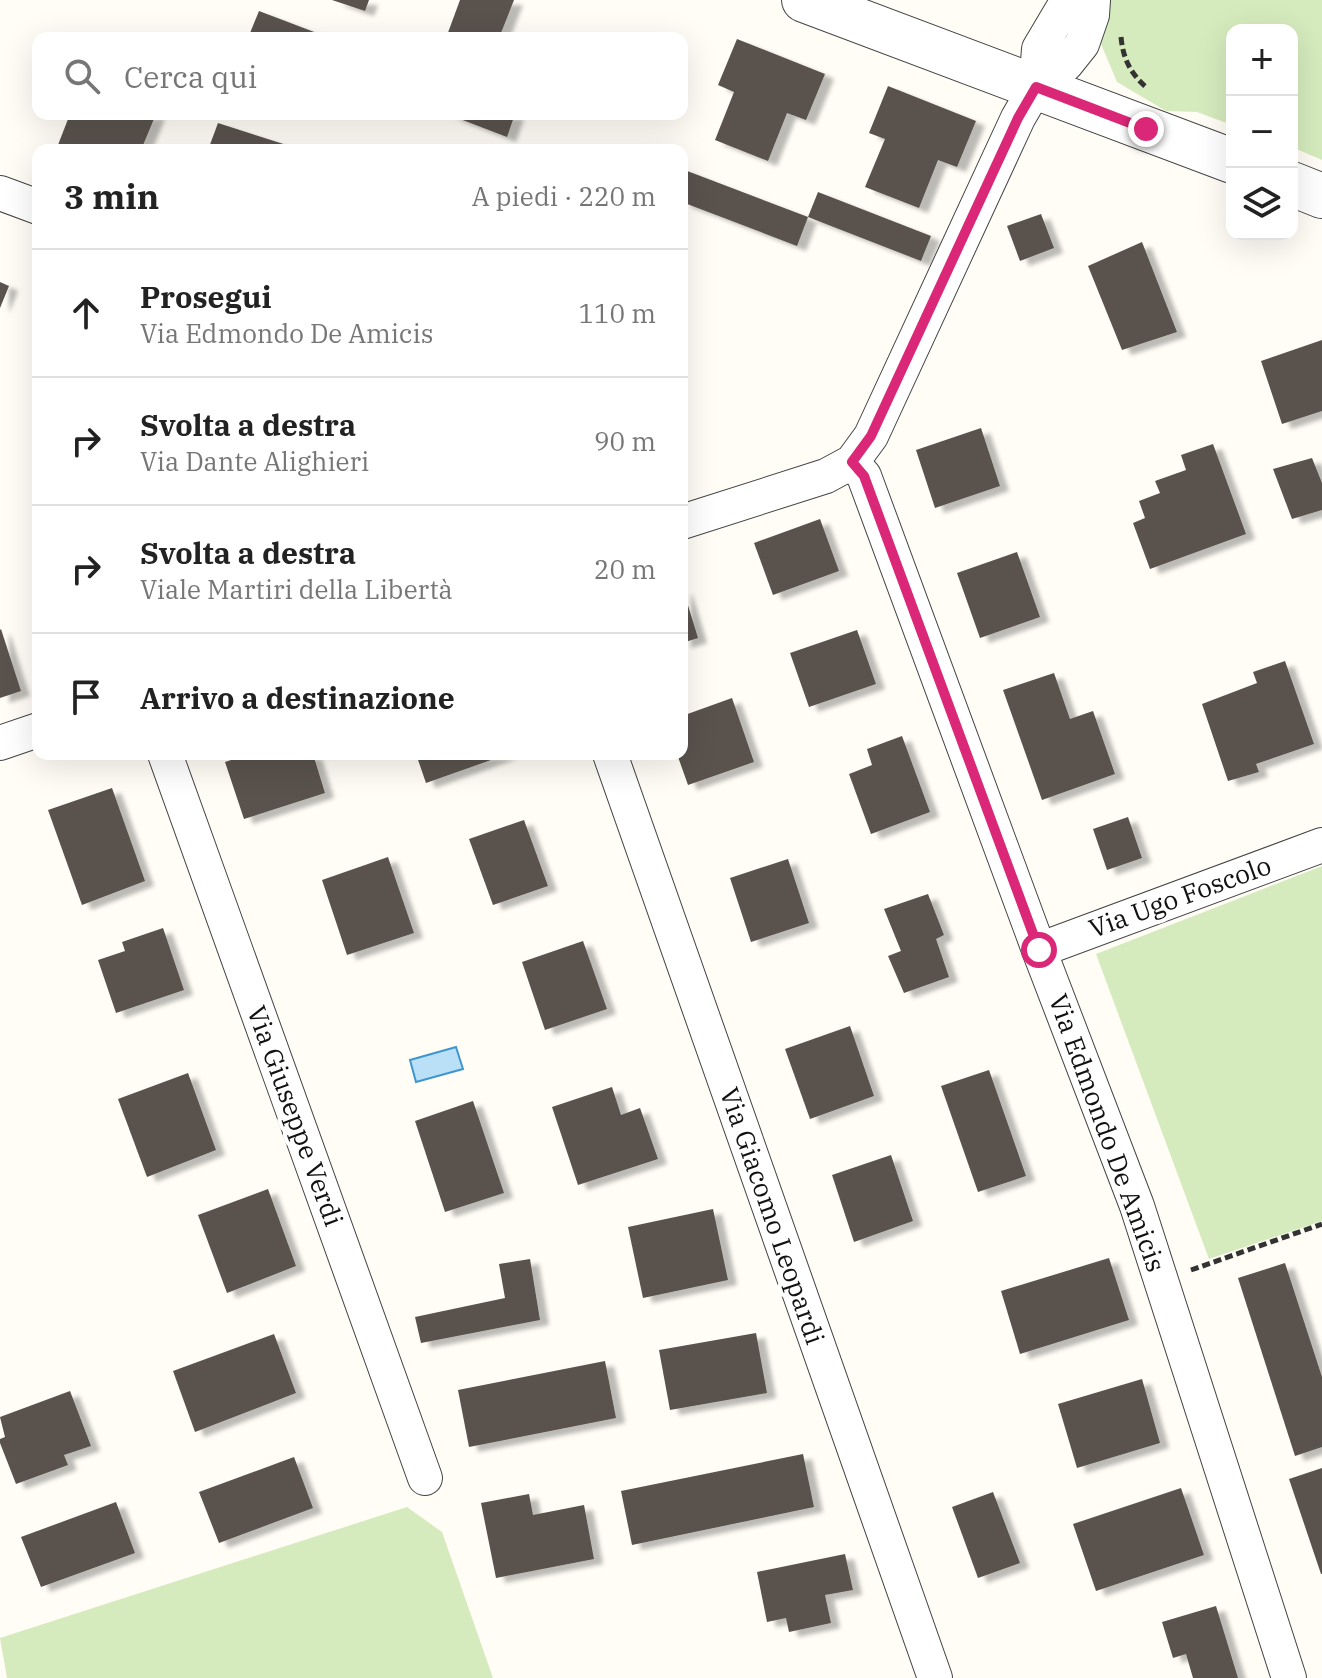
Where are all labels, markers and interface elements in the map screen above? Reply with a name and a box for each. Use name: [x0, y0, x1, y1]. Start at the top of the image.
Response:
map controls: [1226, 24, 1298, 240]
button: +: [1226, 24, 1298, 96]
search box: [32, 32, 688, 120]
icon: search: [60, 54, 104, 98]
text: Cerca qui: [124, 57, 257, 96]
button: −: [1226, 96, 1298, 168]
route end: [1128, 111, 1164, 147]
button: layers: [1226, 168, 1298, 240]
text: 3 min: [64, 174, 159, 218]
text: A piedi · 220 m: [472, 179, 656, 213]
text: Prosegui: [140, 277, 271, 316]
icon: ahead: [64, 291, 108, 335]
text: 110 m: [578, 296, 656, 330]
text: Via Edmondo De Amicis: [140, 316, 433, 350]
text: Svolta a destra: [140, 405, 356, 444]
icon: right: [64, 419, 108, 463]
text: 90 m: [594, 424, 656, 458]
text: Via Dante Alighieri: [140, 444, 369, 478]
text: Svolta a destra: [140, 533, 356, 572]
icon: right: [64, 547, 108, 591]
text: 20 m: [594, 552, 656, 586]
text: Viale Martiri della Libertà: [140, 572, 453, 606]
icon: arrive: [64, 675, 108, 719]
text: Arrivo a destinazione: [140, 678, 455, 717]
street label: Via Ugo Foscolo: [1084, 847, 1275, 945]
route start: [1021, 932, 1057, 968]
street label: Via Edmondo De Amicis: [1042, 989, 1174, 1276]
street label: Via Giuseppe Verdi: [240, 1001, 352, 1231]
street label: Via Giacomo Leopardi: [713, 1083, 833, 1349]

